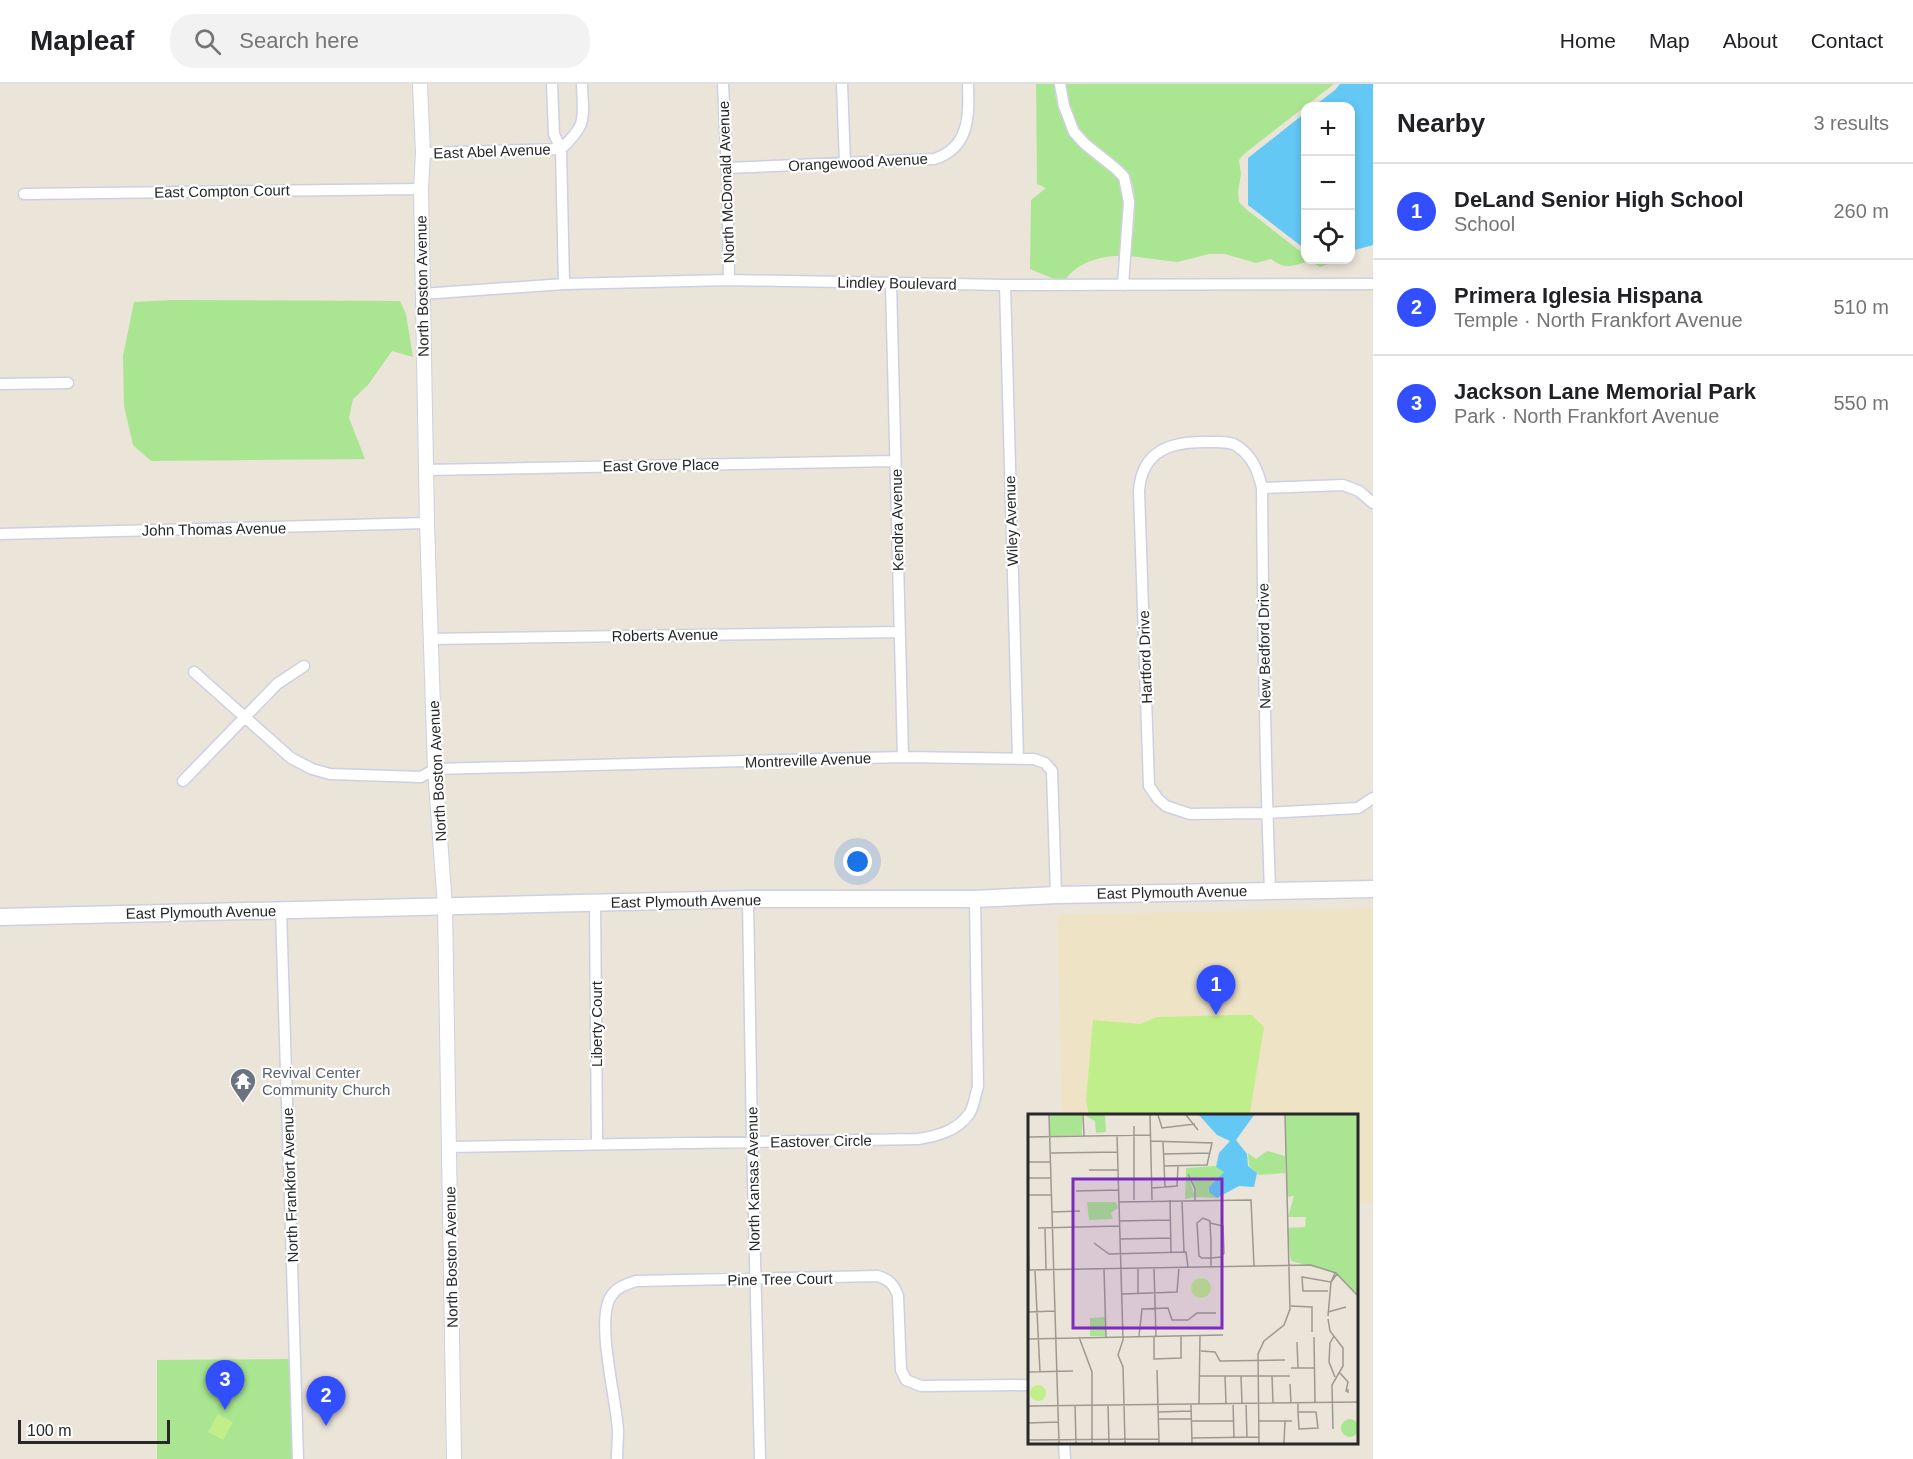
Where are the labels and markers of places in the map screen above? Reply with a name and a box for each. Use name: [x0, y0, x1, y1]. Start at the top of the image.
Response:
pin: 1: [1196, 966, 1236, 1015]
place label: Revival Center Community Church: [262, 1064, 390, 1098]
temple icon: Revival Center Community Church: [228, 1066, 258, 1104]
pin: 3: [206, 1360, 244, 1410]
pin: 2: [306, 1376, 346, 1426]

